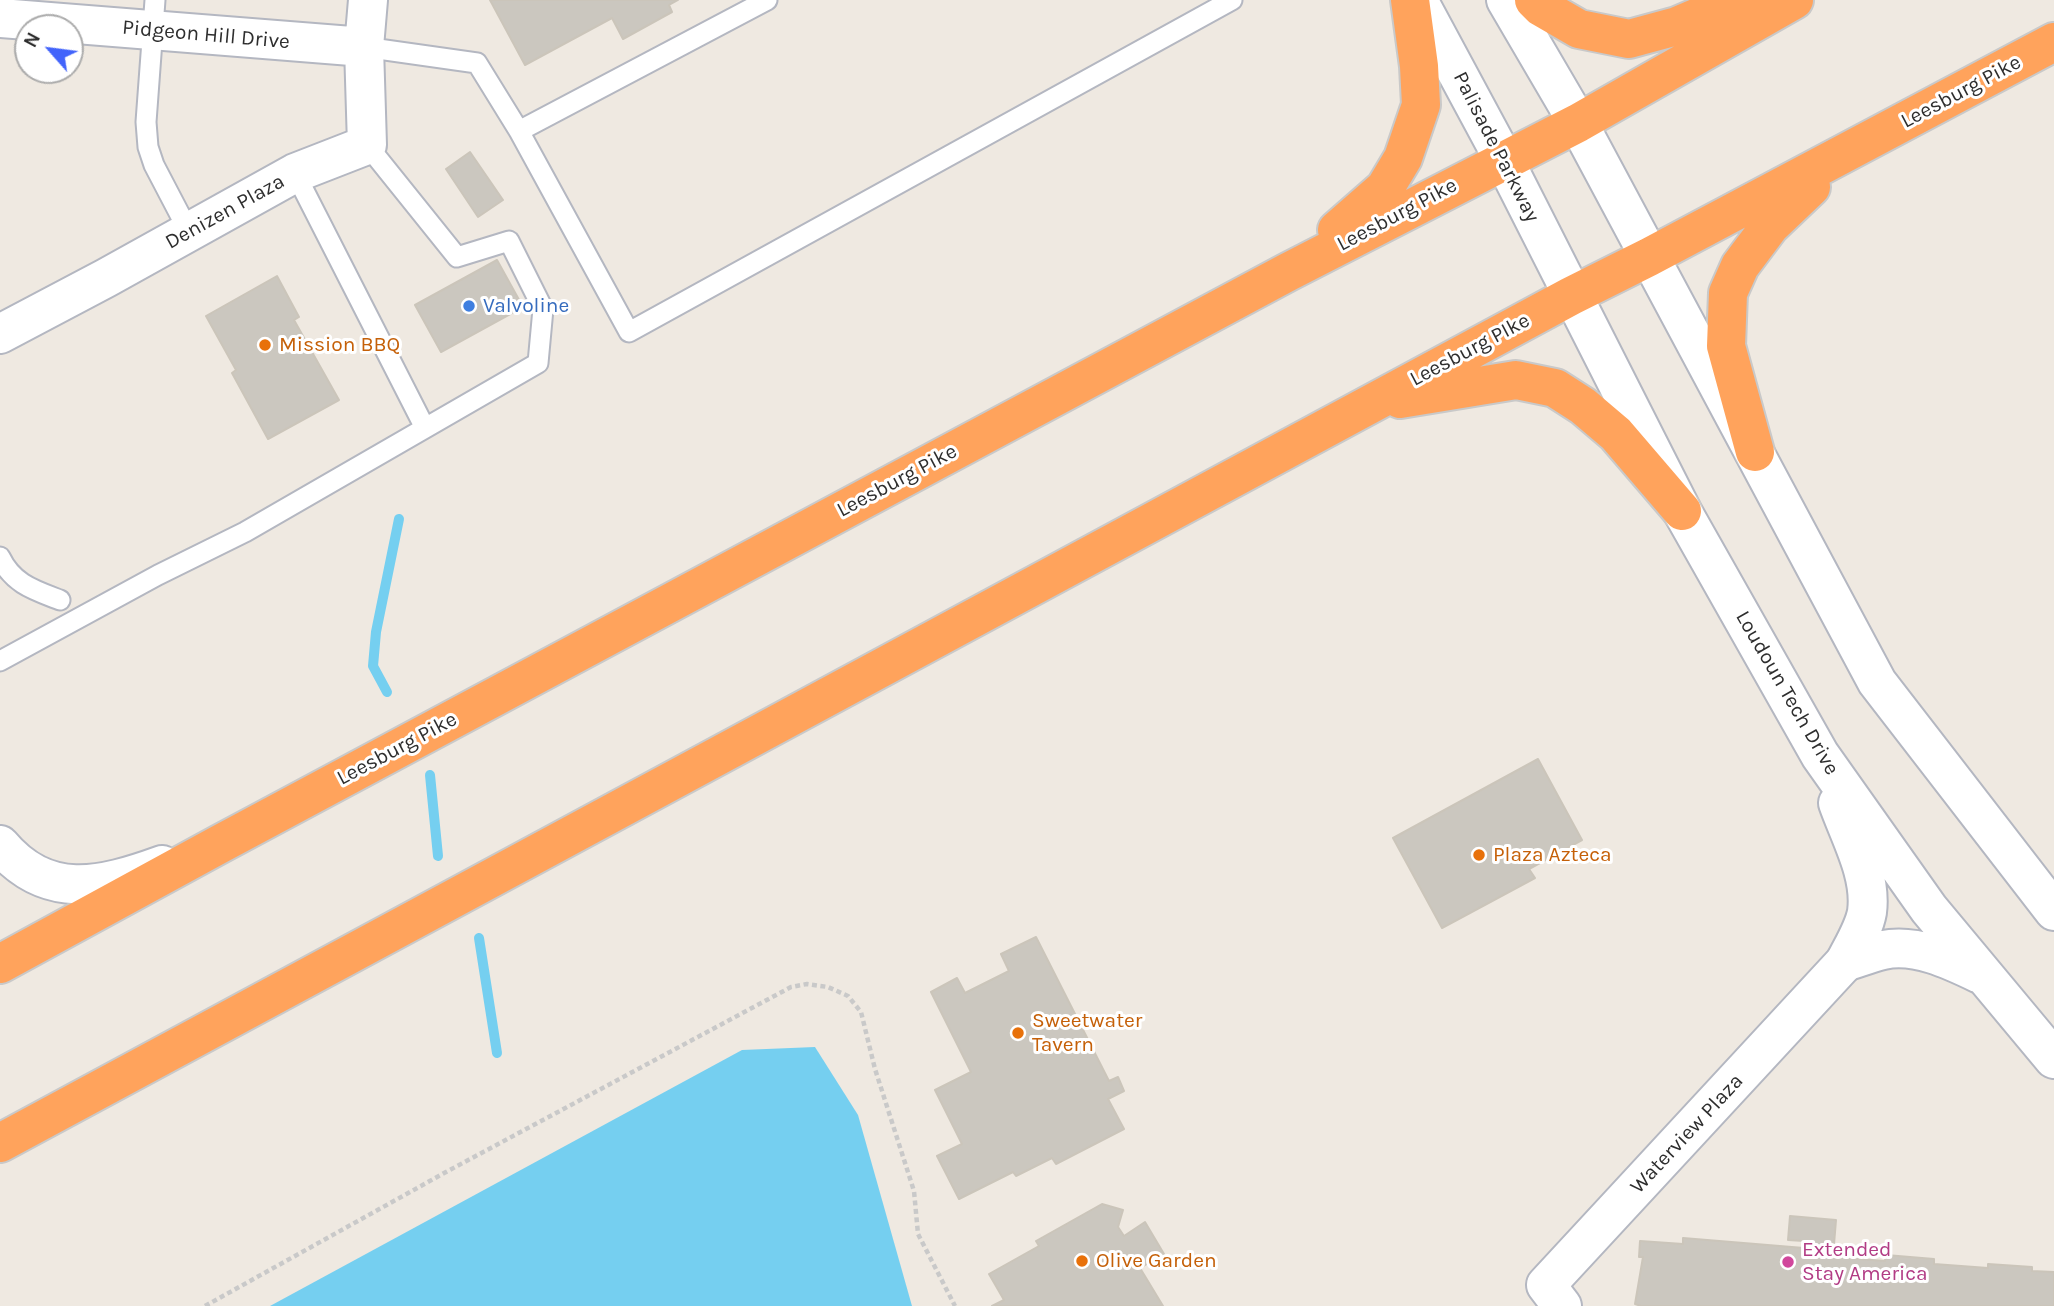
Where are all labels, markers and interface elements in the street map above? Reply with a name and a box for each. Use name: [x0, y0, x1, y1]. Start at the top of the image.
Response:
north arrow: [14, 14, 84, 84]
street label: Pidgeon Hill Drive: [121, 15, 291, 55]
text: N: [19, 29, 45, 51]
street label: Leesburg Pike: [1897, 50, 2025, 134]
street label: Palisade Parkway: [1447, 68, 1545, 226]
street label: Denizen Plaza: [161, 169, 289, 255]
street label: Leesburg Pike: [1333, 173, 1461, 257]
place label: Valvoline: [483, 293, 569, 319]
marker: Valvoline: [461, 298, 477, 314]
street label: Leesburg PIke: [1406, 308, 1534, 392]
place label: Mission BBQ: [279, 332, 400, 358]
marker: Mission BBQ: [257, 337, 273, 353]
street label: Leesburg Pike: [833, 439, 961, 523]
street label: Loudoun Tech Drive: [1730, 606, 1844, 780]
street label: Leesburg Pike: [333, 707, 461, 791]
place label: Plaza Azteca: [1493, 842, 1612, 868]
marker: Plaza Azteca: [1471, 847, 1487, 863]
place label: Sweetwater Tavern: [1032, 1008, 1142, 1058]
marker: Sweetwater Tavern: [1010, 1025, 1026, 1041]
street label: Waterview Plaza: [1625, 1069, 1749, 1199]
place label: Extended Stay America: [1802, 1237, 1928, 1287]
place label: Olive Garden: [1096, 1248, 1217, 1274]
marker: Olive Garden: [1074, 1253, 1090, 1269]
marker: Extended Stay America: [1780, 1254, 1796, 1270]

